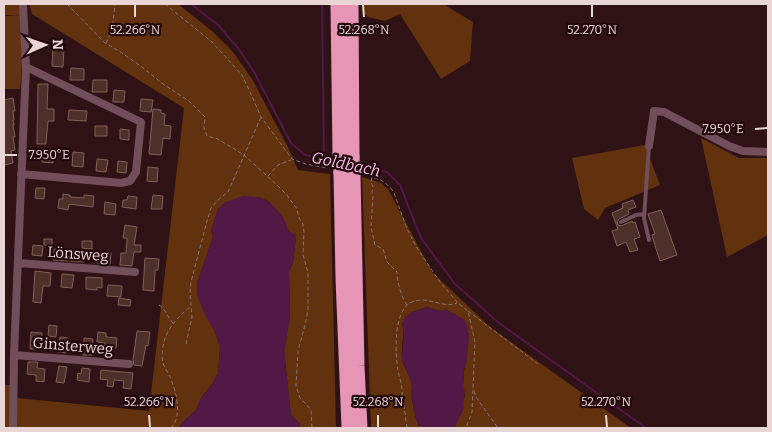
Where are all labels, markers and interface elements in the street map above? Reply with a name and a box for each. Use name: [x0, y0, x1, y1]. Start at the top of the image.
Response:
north arrow: [20, 20, 70, 70]
text: 52.266°N: [110, 23, 161, 37]
text: 52.268°N: [339, 23, 390, 37]
text: 52.270°N: [567, 23, 617, 37]
text: N: [49, 39, 66, 50]
text: 7.950°E: [702, 122, 744, 136]
water label: Goldbach: [310, 147, 382, 181]
text: 7.950°E: [28, 148, 70, 162]
street label: Lönsweg: [47, 243, 109, 265]
street label: Ginsterweg: [32, 334, 114, 358]
text: 52.266°N: [124, 395, 175, 409]
text: 52.268°N: [353, 395, 404, 409]
text: 52.270°N: [581, 395, 631, 409]

